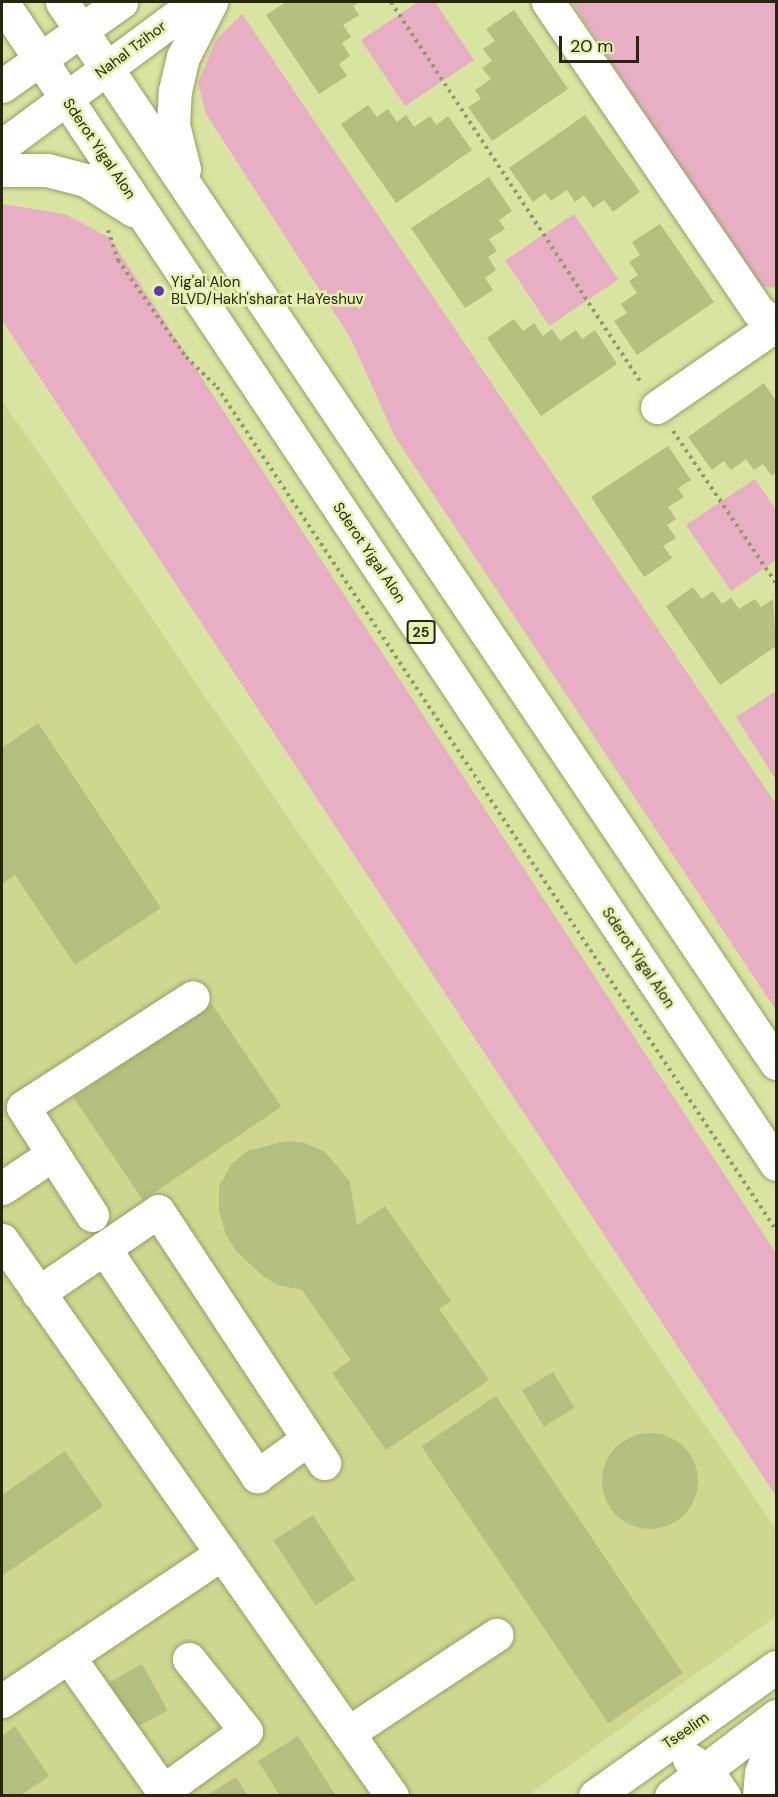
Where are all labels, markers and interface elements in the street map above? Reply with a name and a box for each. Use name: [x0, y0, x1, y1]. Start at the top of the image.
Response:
street label: Nahal Tzihor: [92, 18, 170, 82]
scale bar: [562, 24, 642, 62]
text: 20 m: [570, 34, 613, 58]
street label: Sderot Yigal Alon: [59, 95, 139, 203]
place label: Yig'al Alon BLVD/Hakh'sharat HaYeshuv: [171, 273, 363, 308]
marker: Yig'al Alon BLVD/Hakh'sharat HaYeshuv: [152, 284, 166, 298]
street label: Sderot Yigal Alon: [329, 499, 409, 607]
road number: 25: [406, 621, 436, 643]
street label: Sderot Yigal Alon: [598, 904, 678, 1012]
street label: Tseelim: [659, 1709, 713, 1753]

